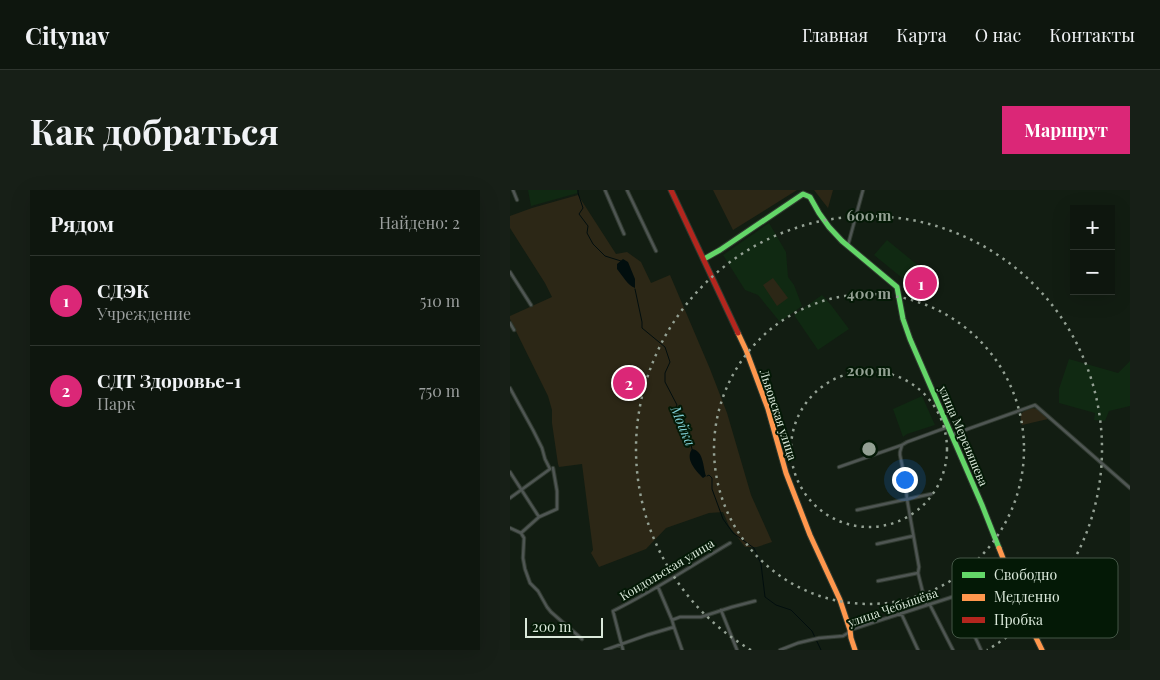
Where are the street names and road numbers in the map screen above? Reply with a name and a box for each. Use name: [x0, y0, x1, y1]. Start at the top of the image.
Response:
street label: Львовская улица: [756, 366, 801, 462]
street label: улица Мереняшева: [935, 382, 992, 488]
street label: Кондольская улица: [616, 535, 717, 604]
street label: улица Чебышёва: [845, 584, 940, 630]

